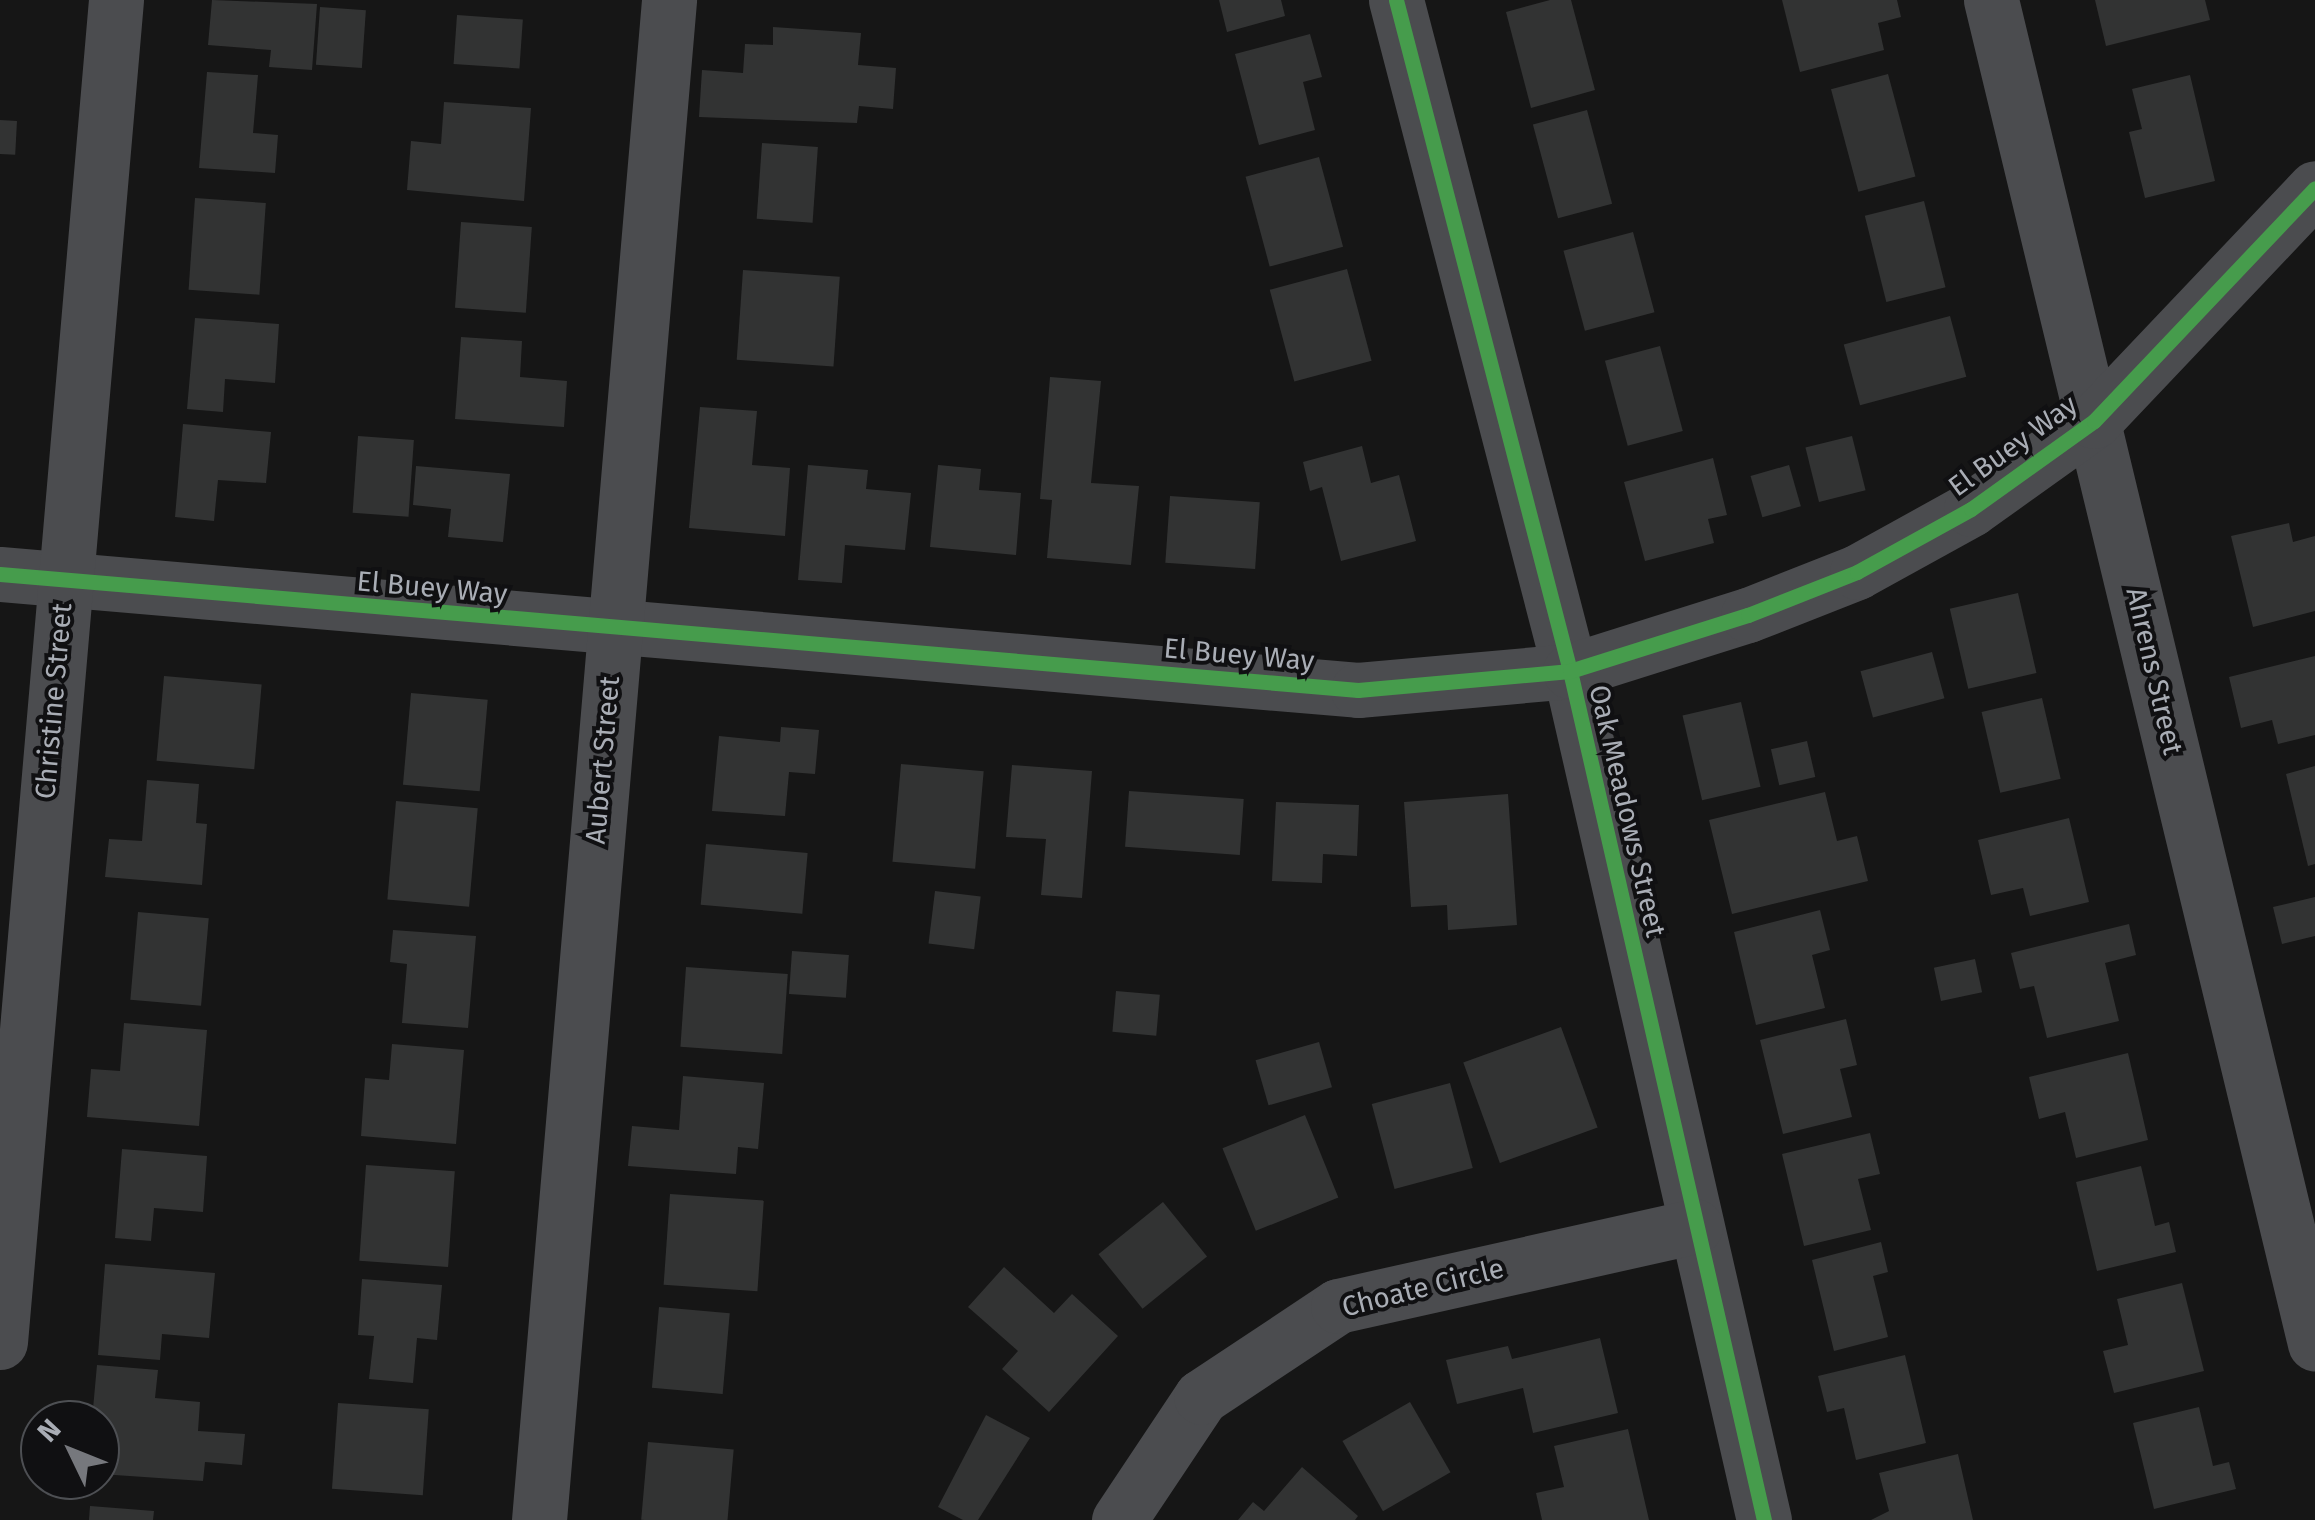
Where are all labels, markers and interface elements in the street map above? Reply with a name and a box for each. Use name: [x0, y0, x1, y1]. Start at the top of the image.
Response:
street label: El Buey Way: [1942, 388, 2084, 504]
street label: El Buey Way: [355, 565, 509, 611]
street label: Ahrens Street: [2118, 584, 2190, 758]
street label: Christine Street: [29, 602, 79, 800]
street label: El Buey Way: [1162, 632, 1316, 678]
street label: Aubert Street: [579, 675, 627, 845]
street label: Oak Meadows Street: [1582, 682, 1672, 940]
street label: Choate Circle: [1339, 1252, 1507, 1324]
north arrow: [20, 1400, 120, 1500]
text: N: [31, 1413, 68, 1449]

